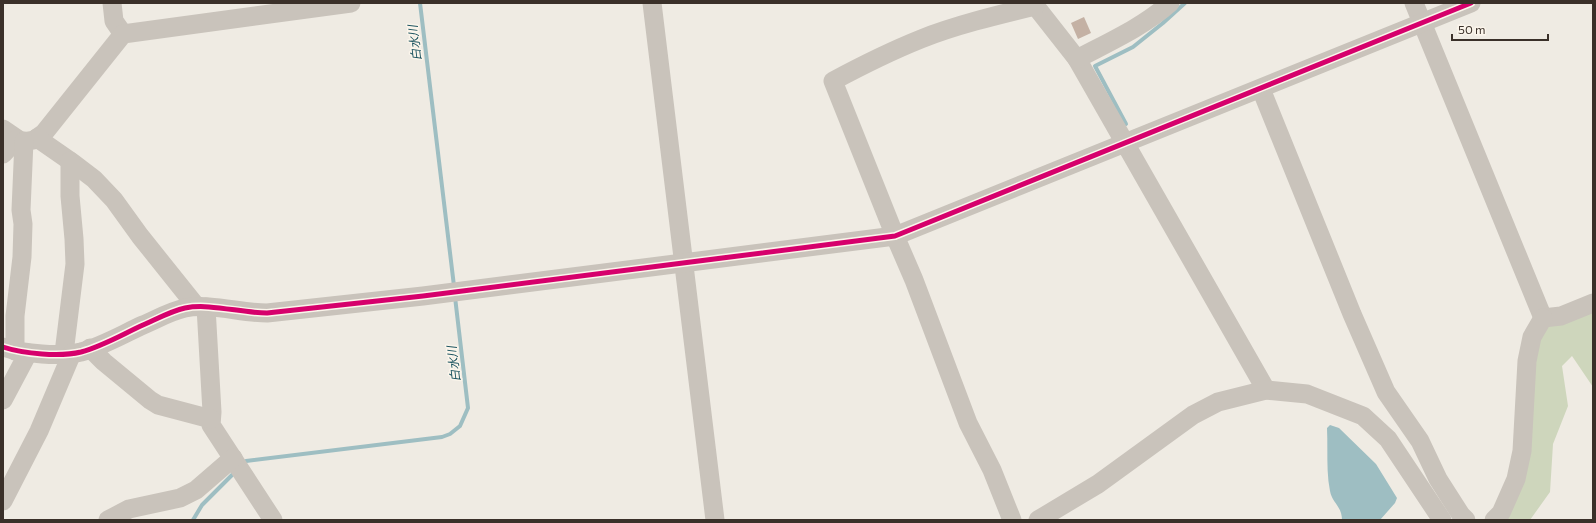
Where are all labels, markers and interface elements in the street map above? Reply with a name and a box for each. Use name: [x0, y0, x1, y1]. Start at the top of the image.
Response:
scale bar: [1452, 16, 1548, 42]
water label: 白水川: [405, 22, 423, 62]
text: 50 m: [1458, 22, 1486, 36]
water label: 白水川: [444, 343, 462, 383]

